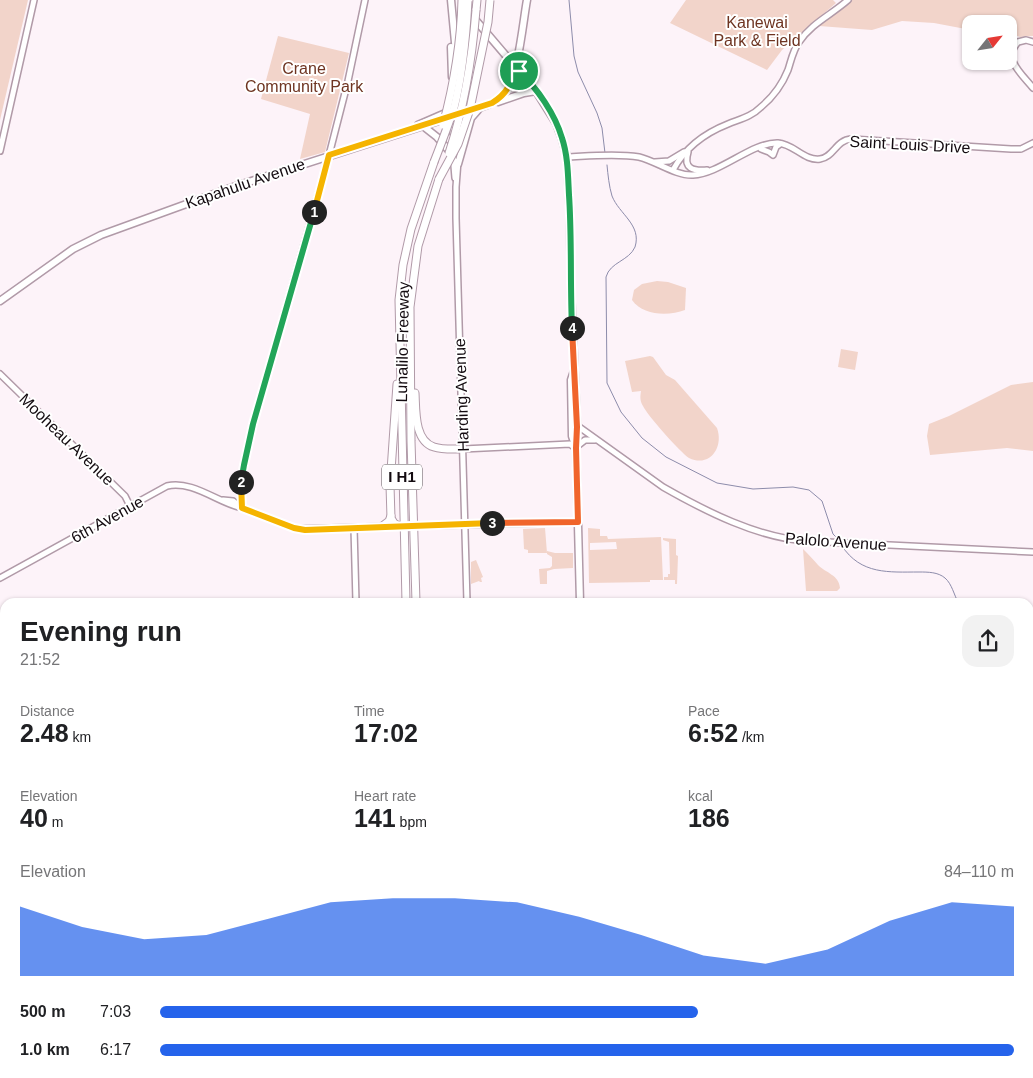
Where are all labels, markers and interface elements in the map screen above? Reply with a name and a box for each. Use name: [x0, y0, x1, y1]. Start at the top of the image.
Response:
park label: Kanewai Park & Field: [713, 14, 801, 49]
north arrow: [962, 15, 1018, 70]
map controls: [962, 15, 1017, 70]
pin: [498, 50, 540, 92]
icon: arrive: [505, 57, 533, 85]
park label: Crane Community Park: [245, 60, 364, 95]
street label: Saint Louis Drive: [849, 133, 971, 156]
street label: Kapahulu Avenue: [183, 155, 307, 212]
pin: 1: [302, 200, 326, 224]
text: 1: [311, 204, 318, 220]
street label: Lunalilo Freeway: [393, 281, 412, 403]
pin: 4: [560, 316, 584, 340]
text: 4: [569, 320, 576, 336]
street label: Harding Avenue: [451, 338, 472, 452]
street label: Mooheau Avenue: [16, 390, 117, 489]
road number: I H1: [382, 464, 422, 490]
pin: 2: [228, 470, 254, 494]
text: 2: [238, 474, 245, 490]
street label: 6th Avenue: [68, 493, 146, 546]
pin: 3: [480, 510, 504, 536]
text: 3: [489, 515, 496, 531]
street label: Palolo Avenue: [784, 529, 888, 554]
button: share: [962, 615, 1014, 667]
text: Evening run: [20, 616, 182, 647]
text: 21:52: [20, 651, 60, 668]
text: Distance: [20, 703, 74, 719]
text: Time: [354, 703, 385, 719]
text: Pace: [688, 703, 720, 719]
text: 2.48: [20, 719, 69, 747]
text: 17:02: [354, 719, 418, 747]
text: 6:52: [688, 719, 738, 747]
text: km: [69, 729, 91, 745]
text: /km: [738, 729, 765, 745]
text: Elevation: [20, 788, 78, 804]
text: Heart rate: [354, 788, 416, 804]
text: kcal: [688, 788, 713, 804]
text: 40: [20, 804, 48, 832]
text: 141: [354, 804, 396, 832]
text: 186: [688, 804, 730, 832]
text: m: [48, 814, 63, 830]
text: bpm: [396, 814, 427, 830]
text: Elevation: [20, 863, 86, 880]
text: 84–110 m: [944, 863, 1014, 880]
text: 500 m: [20, 1003, 65, 1020]
text: 7:03: [100, 1003, 131, 1020]
text: 1.0 km: [20, 1041, 70, 1058]
text: 6:17: [100, 1041, 131, 1058]

